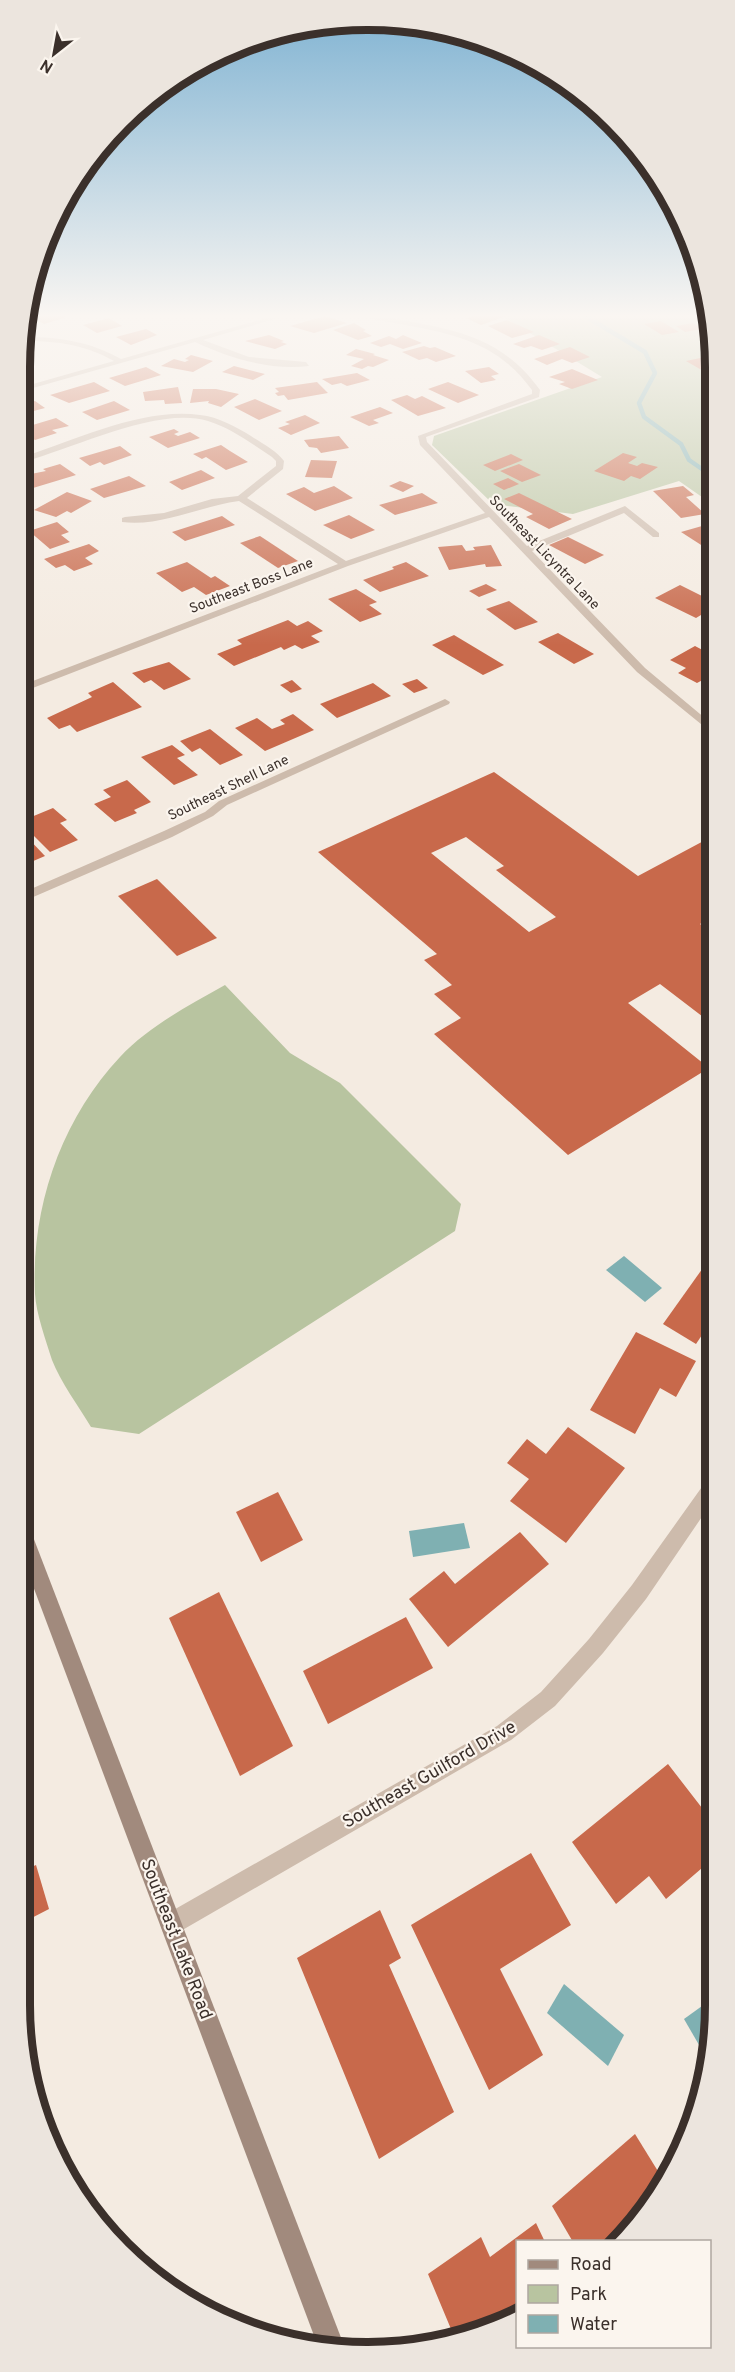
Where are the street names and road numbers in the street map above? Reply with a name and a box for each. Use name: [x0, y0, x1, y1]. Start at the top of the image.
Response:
street label: Southeast Licyntra Lane: [485, 492, 603, 614]
street label: Southeast Boss Lane: [187, 555, 316, 618]
street label: Southeast Shell Lane: [165, 752, 292, 825]
street label: Southeast Guilford Drive: [339, 1716, 521, 1834]
street label: Southeast Lake Road: [134, 1856, 217, 2023]

